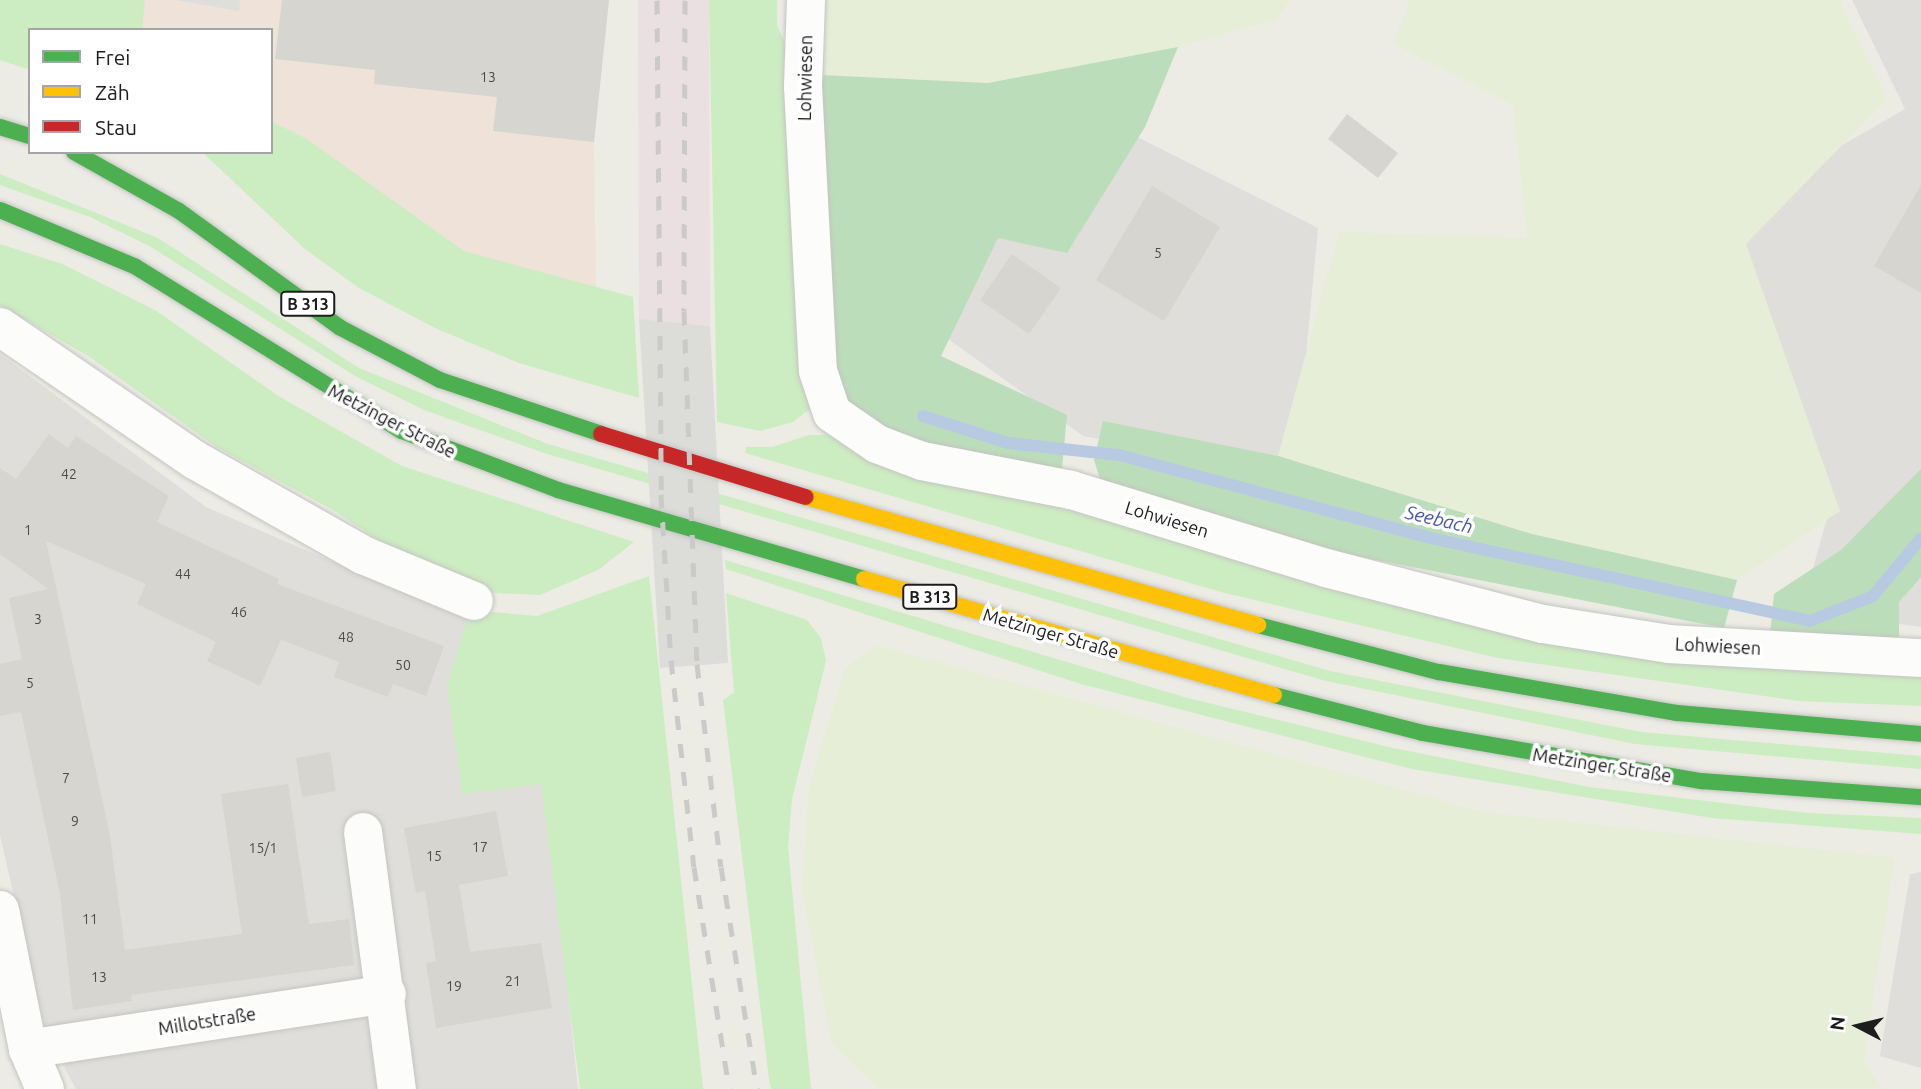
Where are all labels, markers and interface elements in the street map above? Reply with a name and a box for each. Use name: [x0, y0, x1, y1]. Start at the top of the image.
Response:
legend: [28, 28, 273, 154]
street label: Lohwiesen: [793, 35, 817, 121]
text: Frei: [95, 45, 130, 69]
house number: 13: [480, 69, 496, 85]
text: Zäh: [95, 80, 130, 104]
text: Stau: [95, 115, 137, 139]
house number: 5: [1154, 245, 1162, 261]
road number: B 313: [280, 292, 336, 316]
street label: Metzinger Straße: [325, 380, 459, 462]
house number: 42: [61, 466, 77, 482]
street label: Lohwiesen: [1123, 496, 1211, 542]
water label: Seebach: [1403, 501, 1475, 539]
house number: 1: [24, 522, 32, 538]
house number: 44: [175, 566, 191, 582]
road number: B 313: [902, 584, 958, 610]
street label: Metzinger Straße: [981, 603, 1121, 663]
house number: 46: [231, 604, 247, 620]
house number: 3: [34, 611, 42, 627]
house number: 48: [338, 629, 354, 645]
street label: Lohwiesen: [1674, 633, 1762, 659]
house number: 50: [395, 657, 411, 673]
house number: 5: [26, 675, 34, 691]
street label: Metzinger Straße: [1531, 743, 1673, 787]
house number: 7: [62, 770, 70, 786]
house number: 9: [71, 813, 79, 829]
house number: 17: [472, 839, 488, 855]
house number: 15/1: [249, 840, 277, 856]
house number: 15: [426, 848, 442, 864]
house number: 11: [82, 911, 98, 927]
house number: 13: [91, 969, 107, 985]
house number: 21: [505, 973, 521, 989]
house number: 19: [446, 978, 462, 994]
north arrow: [1823, 991, 1893, 1061]
street label: Millotstraße: [157, 1003, 257, 1039]
text: N: [1825, 1015, 1849, 1032]

